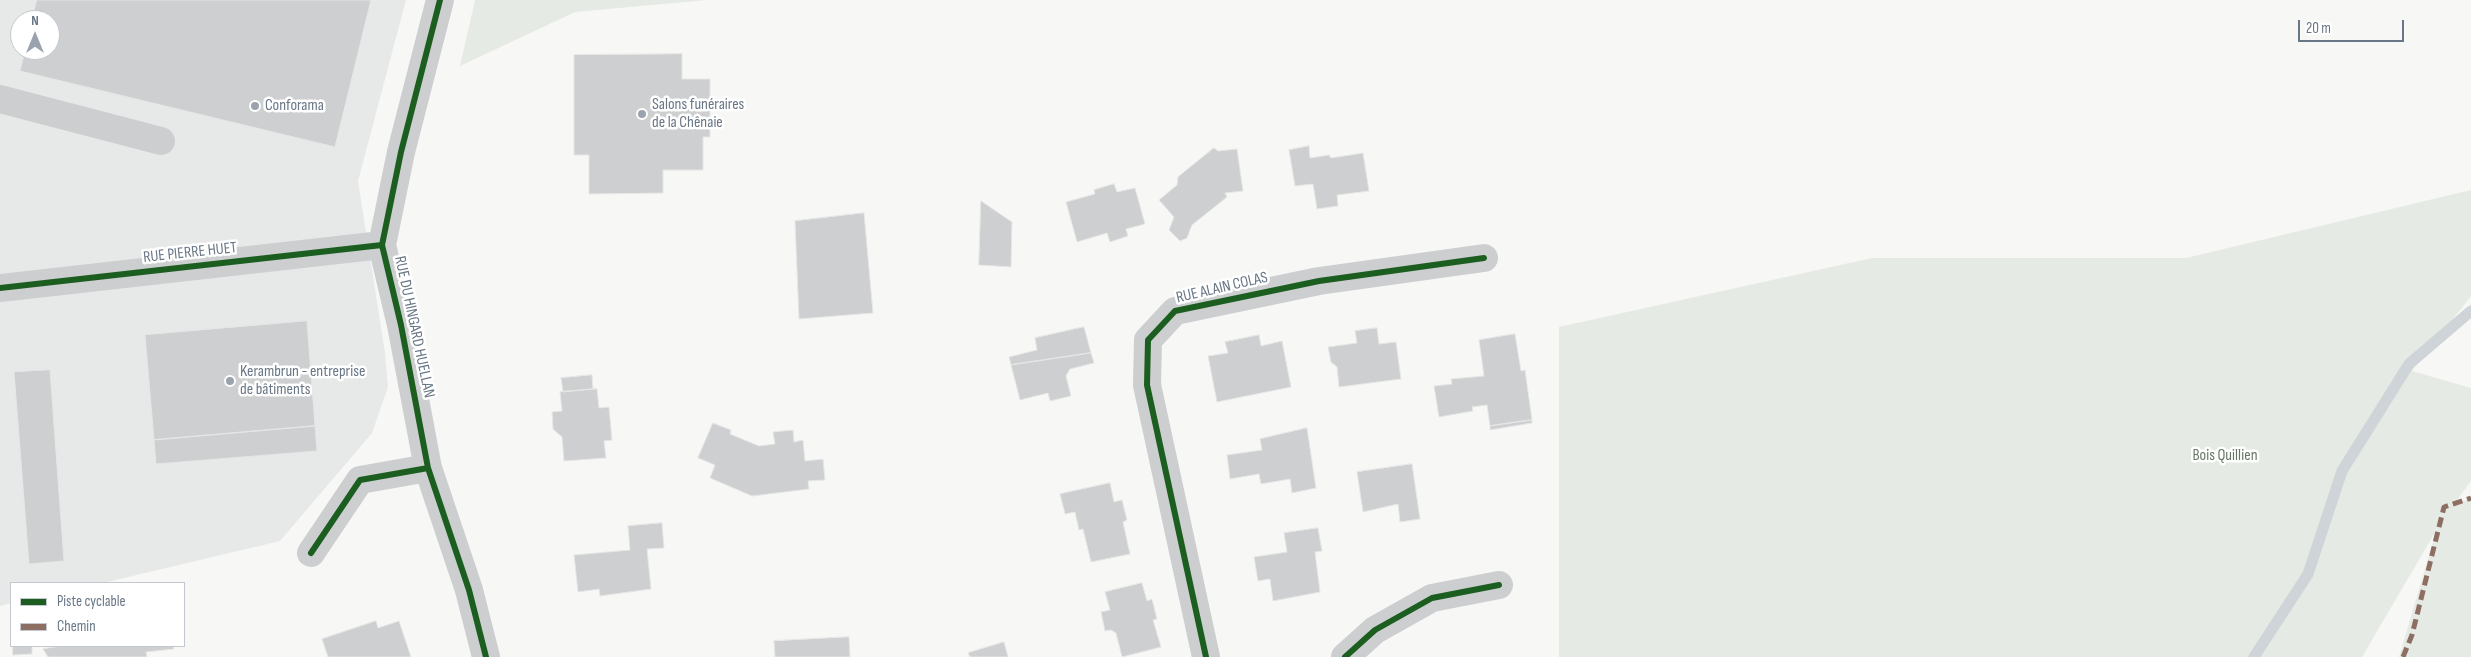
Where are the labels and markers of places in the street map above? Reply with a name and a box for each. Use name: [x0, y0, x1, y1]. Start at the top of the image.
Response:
place label: Salons funéraires de la Chênaie: [652, 95, 744, 133]
place label: Conforama: [265, 96, 324, 116]
marker: Conforama: [249, 100, 261, 112]
marker: Salons funéraires de la Chênaie: [636, 108, 648, 120]
place label: Kerambrun - entreprise de bâtiments: [240, 362, 365, 400]
marker: Kerambrun - entreprise de bâtiments: [224, 375, 236, 387]

